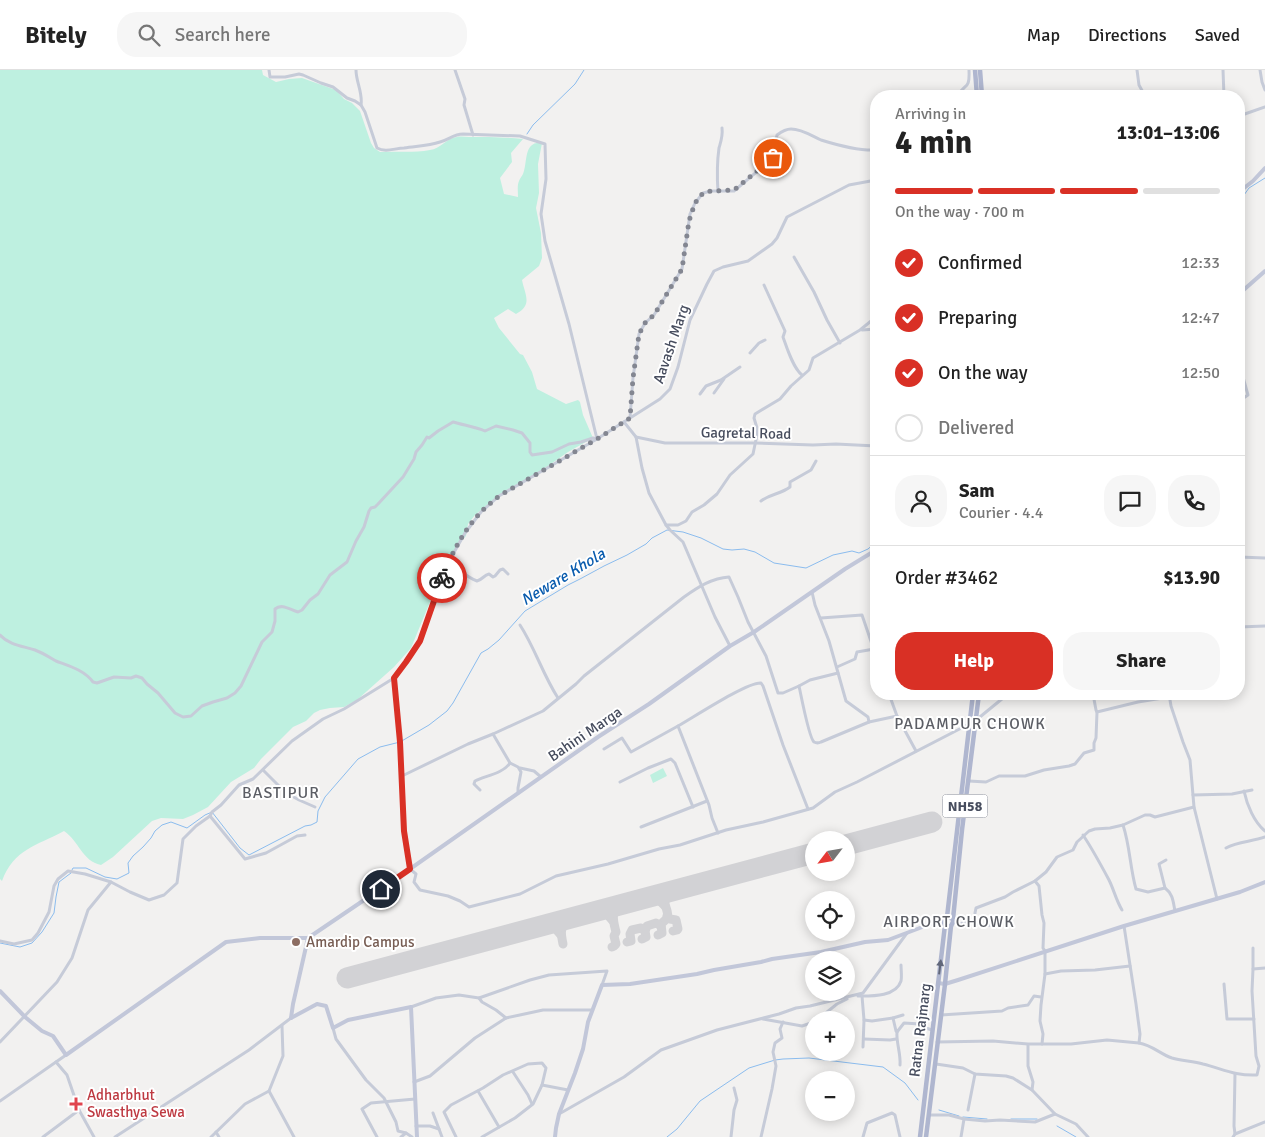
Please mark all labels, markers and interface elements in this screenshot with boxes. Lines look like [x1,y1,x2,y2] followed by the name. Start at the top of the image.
[117,12,467,57] search box
[25,20,87,50] text: Bitely
[135,21,163,49] icon: search
[175,23,270,47] text: Search here
[1027,24,1060,46] text: Map
[1088,24,1167,46] text: Directions
[1195,24,1240,46] text: Saved
[895,104,966,124] text: Arriving in
[1117,121,1220,145] text: 13:01–13:06
[895,123,972,162] text: 4 min
[752,137,794,179] pin
[759,144,787,172] icon: bag
[895,202,1025,222] text: On the way · 700 m
[895,249,923,277] icon: check
[938,251,1022,275] text: Confirmed
[1181,253,1220,273] text: 12:33
[649,302,693,386] street label: Aavash Marg
[895,304,923,332] icon: check
[938,306,1017,330] text: Preparing
[1181,308,1220,328] text: 12:47
[895,359,923,387] icon: check
[938,361,1028,385] text: On the way
[1181,363,1220,383] text: 12:50
[938,416,1014,440] text: Delivered
[701,423,791,443] street label: Gagretal Road
[895,475,947,527] button: person
[1104,475,1156,527] button: chat
[1168,475,1220,527] button: phone
[959,479,995,503] text: Sam
[959,503,1043,523] text: Courier · 4.4
[517,544,609,610] water label: Neware Khola
[417,553,467,603] courier
[428,564,456,592] icon: bike
[895,566,998,590] text: Order #3462
[1163,566,1220,590] text: $13.90
[895,632,1053,690] button: Help
[1063,632,1220,690] button: Share
[545,703,625,765] street label: Bahini Marga
[894,714,1046,734] district label: PADAMPUR CHOWK
[242,783,320,803] district label: BASTIPUR
[942,794,988,818] road number: NH58
[805,831,855,881] north arrow
[805,831,855,1121] map controls
[360,868,402,910] pin
[367,875,395,903] icon: home
[805,891,855,941] button: locate
[883,912,1015,932] district label: AIRPORT CHOWK
[306,933,415,951] place label: Amardip Campus
[290,936,302,948] marker: Amardip Campus
[805,951,855,1001] button: layers
[936,959,944,975] one-way arrow
[905,982,935,1078] street label: Ratna Rajmarg
[805,1011,855,1061] button: +
[805,1071,855,1121] button: −
[87,1086,185,1121] place label: Adharbhut Swasthya Sewa
[69,1097,83,1111] marker: Adharbhut Swasthya Sewa

